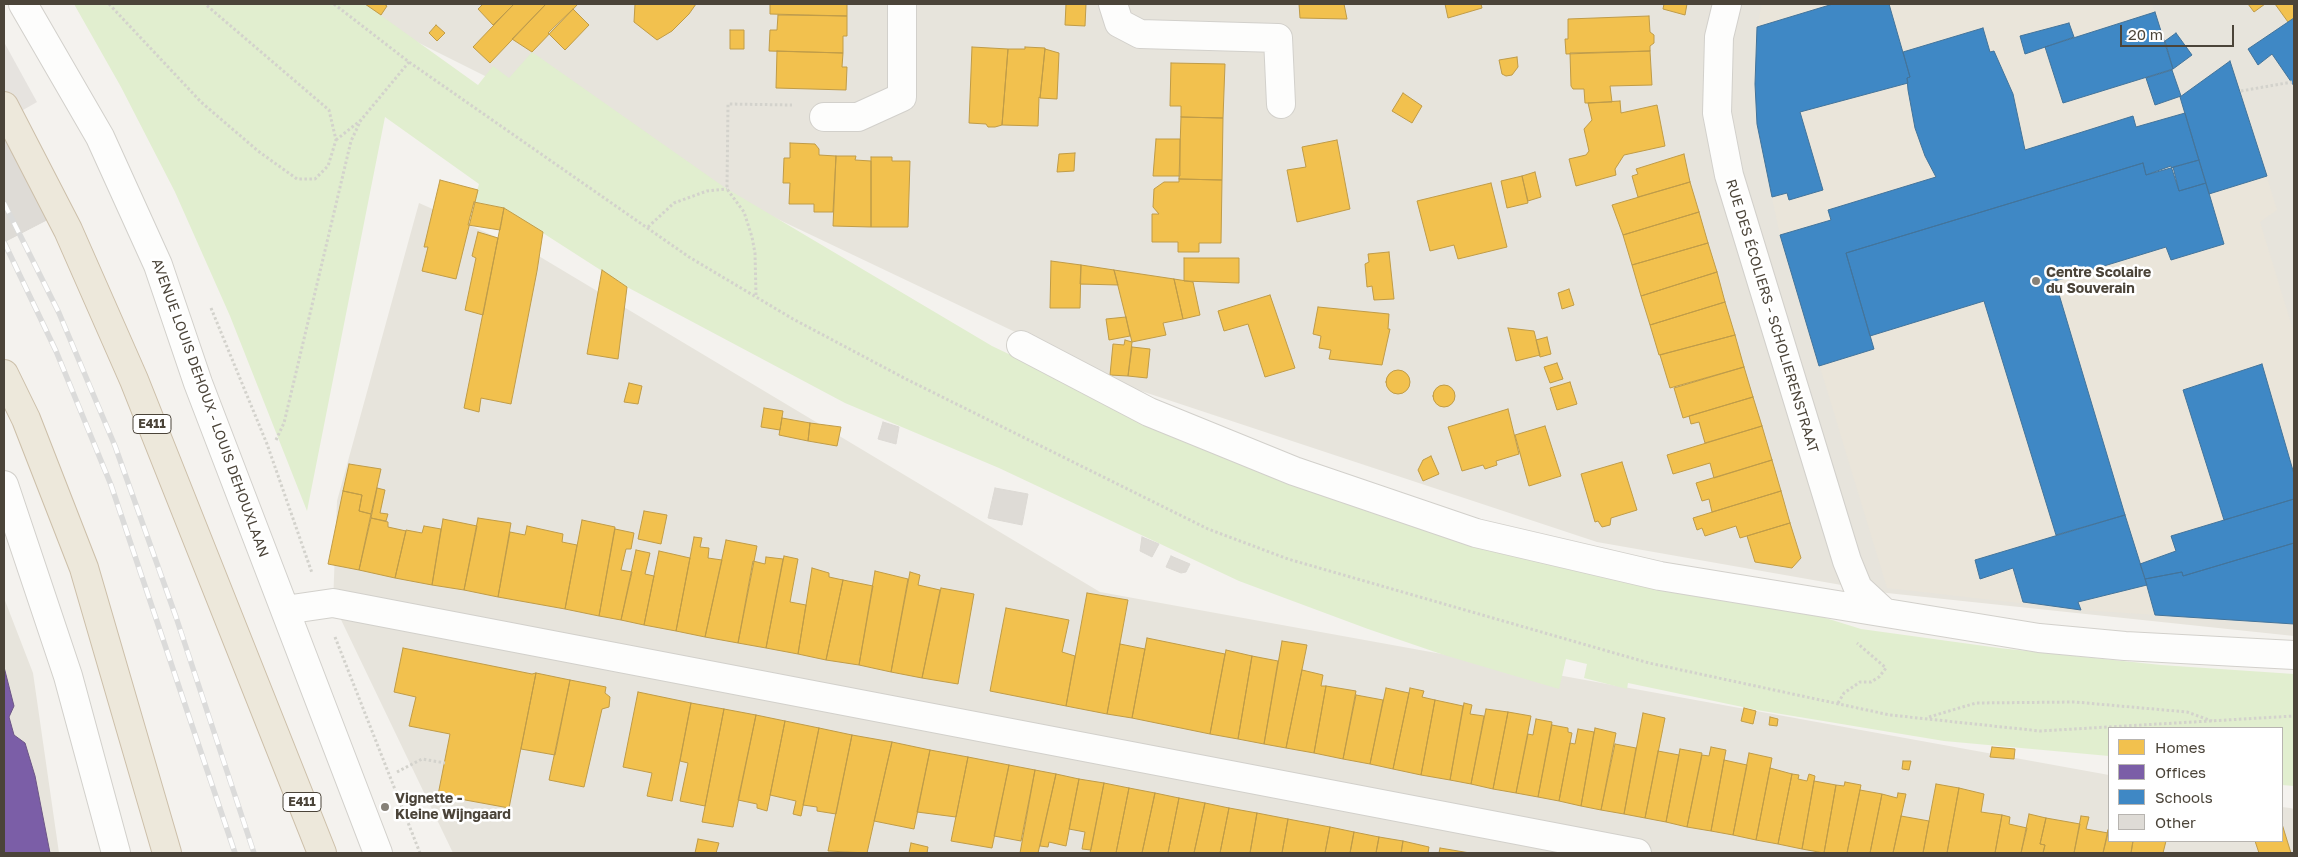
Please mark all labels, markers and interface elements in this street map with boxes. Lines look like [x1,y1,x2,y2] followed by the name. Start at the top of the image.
[2123,15,2237,47] scale bar
[2128,25,2163,43] text: 20 m
[1722,177,1822,455] street label: RUE DES ÉCOLIERS - SCHOLIERENSTRAAT
[148,256,272,560] street label: AVENUE LOUIS DEHOUX - LOUIS DEHOUXLAAN
[2046,265,2151,298] place label: Centre Scolaire du Souverain
[2030,275,2042,287] marker: Centre Scolaire du Souverain
[133,414,171,434] road number: E411
[2108,727,2283,842] legend
[2155,738,2205,756] text: Homes
[2155,763,2206,781] text: Offices
[2155,788,2213,806] text: Schools
[395,791,511,824] place label: Vignette - Kleine Wijngaard
[283,792,321,812] road number: E411
[379,801,391,813] marker: Vignette - Kleine Wijngaard
[2155,813,2196,831] text: Other

